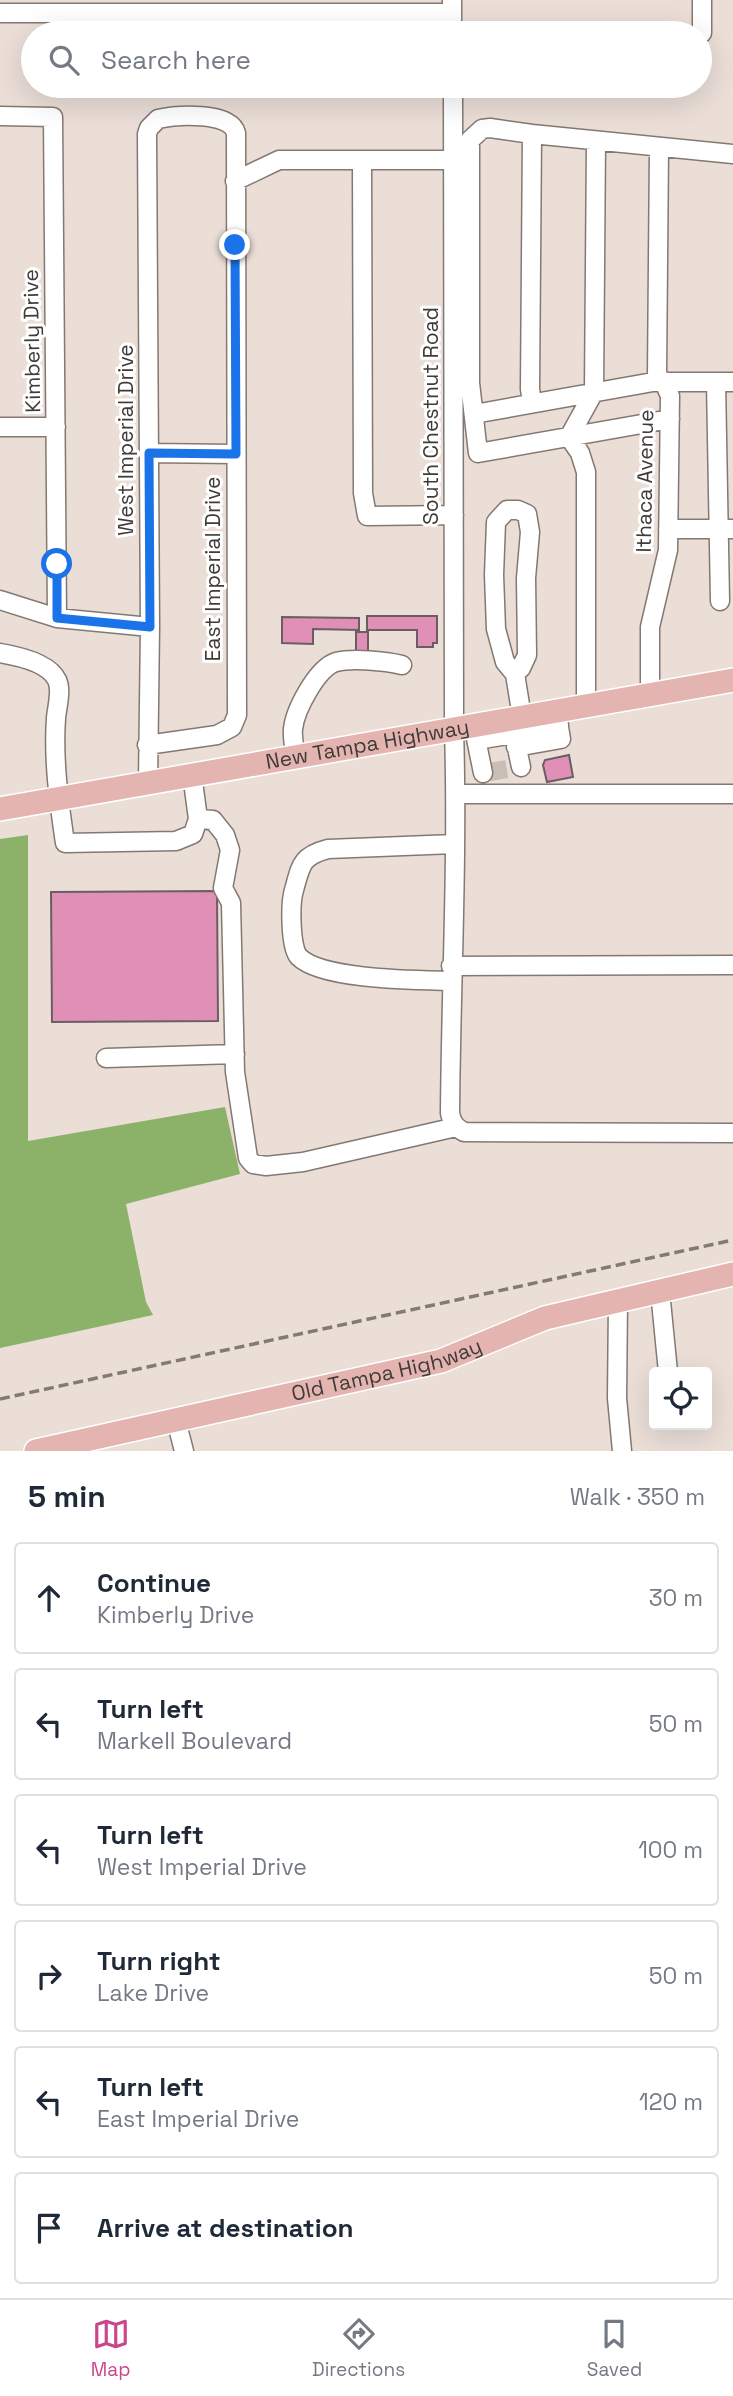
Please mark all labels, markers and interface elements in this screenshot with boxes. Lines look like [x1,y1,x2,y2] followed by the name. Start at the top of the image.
[21,21,712,98] search box
[45,41,83,79] icon: search
[101,43,251,77] text: Search here
[219,229,250,260] route end
[17,269,46,413] street label: Kimberly Drive
[417,307,444,525] street label: South Chestnut Road
[112,344,139,536] street label: West Imperial Drive
[630,409,659,553] street label: Ithaca Avenue
[199,477,226,661] street label: East Imperial Drive
[41,548,72,579] route start
[263,713,471,775] street label: New Tampa Highway
[289,1332,486,1407] street label: Old Tampa Highway
[649,1367,712,1430] map controls
[649,1367,712,1430] button: locate
[28,1477,106,1516] text: 5 min
[570,1482,705,1512] text: Walk · 350 m
[97,1566,211,1600] text: Continue
[30,1579,68,1617] icon: ahead
[649,1583,703,1613] text: 30 m
[97,1600,254,1630] text: Kimberly Drive
[97,1692,204,1726] text: Turn left
[30,1705,68,1743] icon: left
[649,1709,703,1739] text: 50 m
[97,1726,292,1756] text: Markell Boulevard
[97,1818,204,1852] text: Turn left
[30,1831,68,1869] icon: left
[638,1835,703,1865] text: 100 m
[97,1852,307,1882] text: West Imperial Drive
[97,1944,221,1978] text: Turn right
[30,1957,68,1995] icon: right
[649,1961,703,1991] text: 50 m
[97,1978,209,2008] text: Lake Drive
[97,2070,204,2104] text: Turn left
[30,2083,68,2121] icon: left
[639,2087,703,2117] text: 120 m
[97,2104,299,2134] text: East Imperial Drive
[30,2209,68,2247] icon: arrive
[97,2211,354,2245] text: Arrive at destination
[91,2315,130,2382] tab: Map
[312,2315,405,2382] tab: Directions
[587,2315,642,2382] tab: Saved

